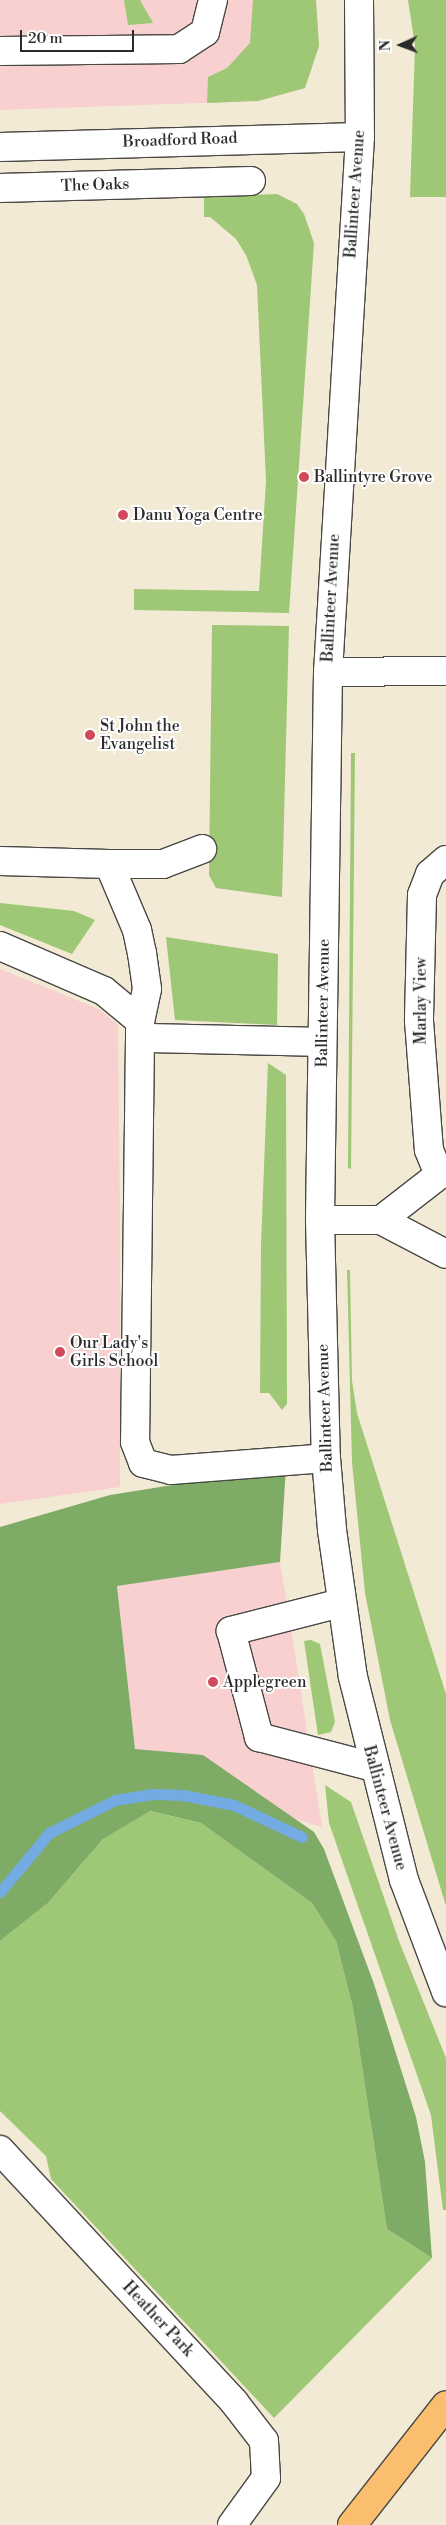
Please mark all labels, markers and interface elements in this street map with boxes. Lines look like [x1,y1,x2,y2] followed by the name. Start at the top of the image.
[22,20,136,52] scale bar
[376,20,426,70] north arrow
[28,29,63,48] text: 20 m
[377,40,395,51] text: N
[122,128,238,152] street label: Broadford Road
[341,129,369,259] street label: Ballinteer Avenue
[60,174,130,196] street label: The Oaks
[314,467,432,487] place label: Ballintyre Grove
[298,471,310,483] marker: Ballintyre Grove
[133,505,263,525] place label: Danu Yoga Centre
[117,509,129,521] marker: Danu Yoga Centre
[318,533,344,663] street label: Ballinteer Avenue
[100,716,180,754] place label: St John the Evangelist
[84,729,96,741] marker: St John the Evangelist
[312,939,334,1067] street label: Ballinteer Avenue
[411,957,431,1045] street label: Marlay View
[70,1333,158,1371] place label: Our Lady's Girls School
[313,1344,337,1472] street label: Ballinteer Avenue
[54,1346,66,1358] marker: Our Lady's Girls School
[223,1672,306,1692] place label: Applegreen
[207,1676,219,1688] marker: Applegreen
[359,1744,411,1872] street label: Ballinteer Avenue
[118,2277,198,2361] street label: Heather Park

